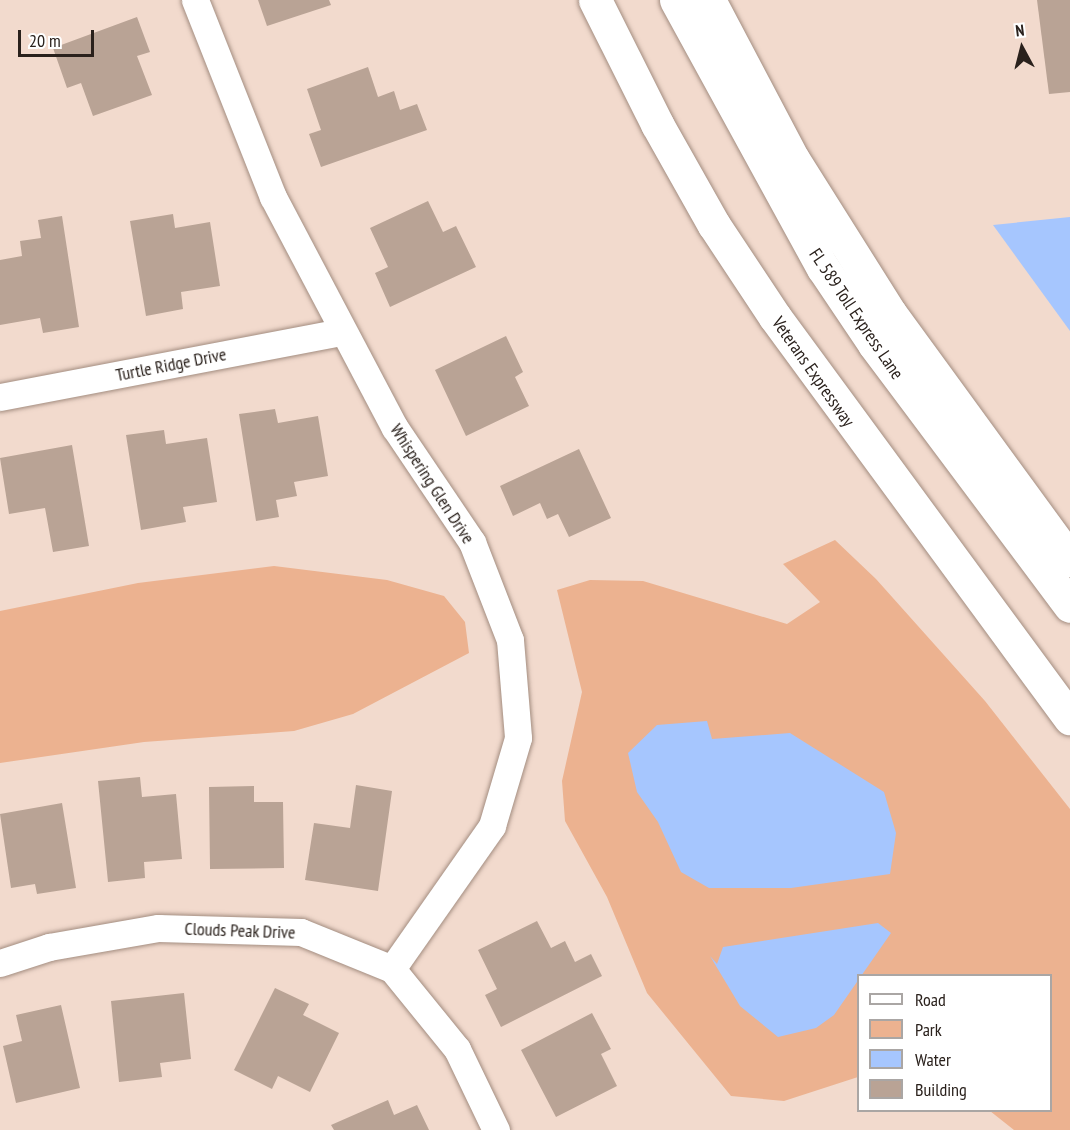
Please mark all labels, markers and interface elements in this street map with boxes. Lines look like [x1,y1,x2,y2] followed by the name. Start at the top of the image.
[21,18,98,56] scale bar
[992,18,1052,78] north arrow
[1014,20,1025,41] text: N
[29,29,61,52] text: 20 m
[804,244,908,384] street label: FL 589 Toll Express Lane
[767,313,859,431] street label: Veterans Expressway
[114,344,228,386] street label: Turtle Ridge Drive
[385,420,479,548] street label: Whispering Glen Drive
[184,918,296,944] street label: Clouds Peak Drive
[857,974,1052,1112] legend
[915,988,946,1011] text: Road
[915,1018,942,1041] text: Park
[915,1048,951,1071] text: Water
[915,1078,967,1101] text: Building

